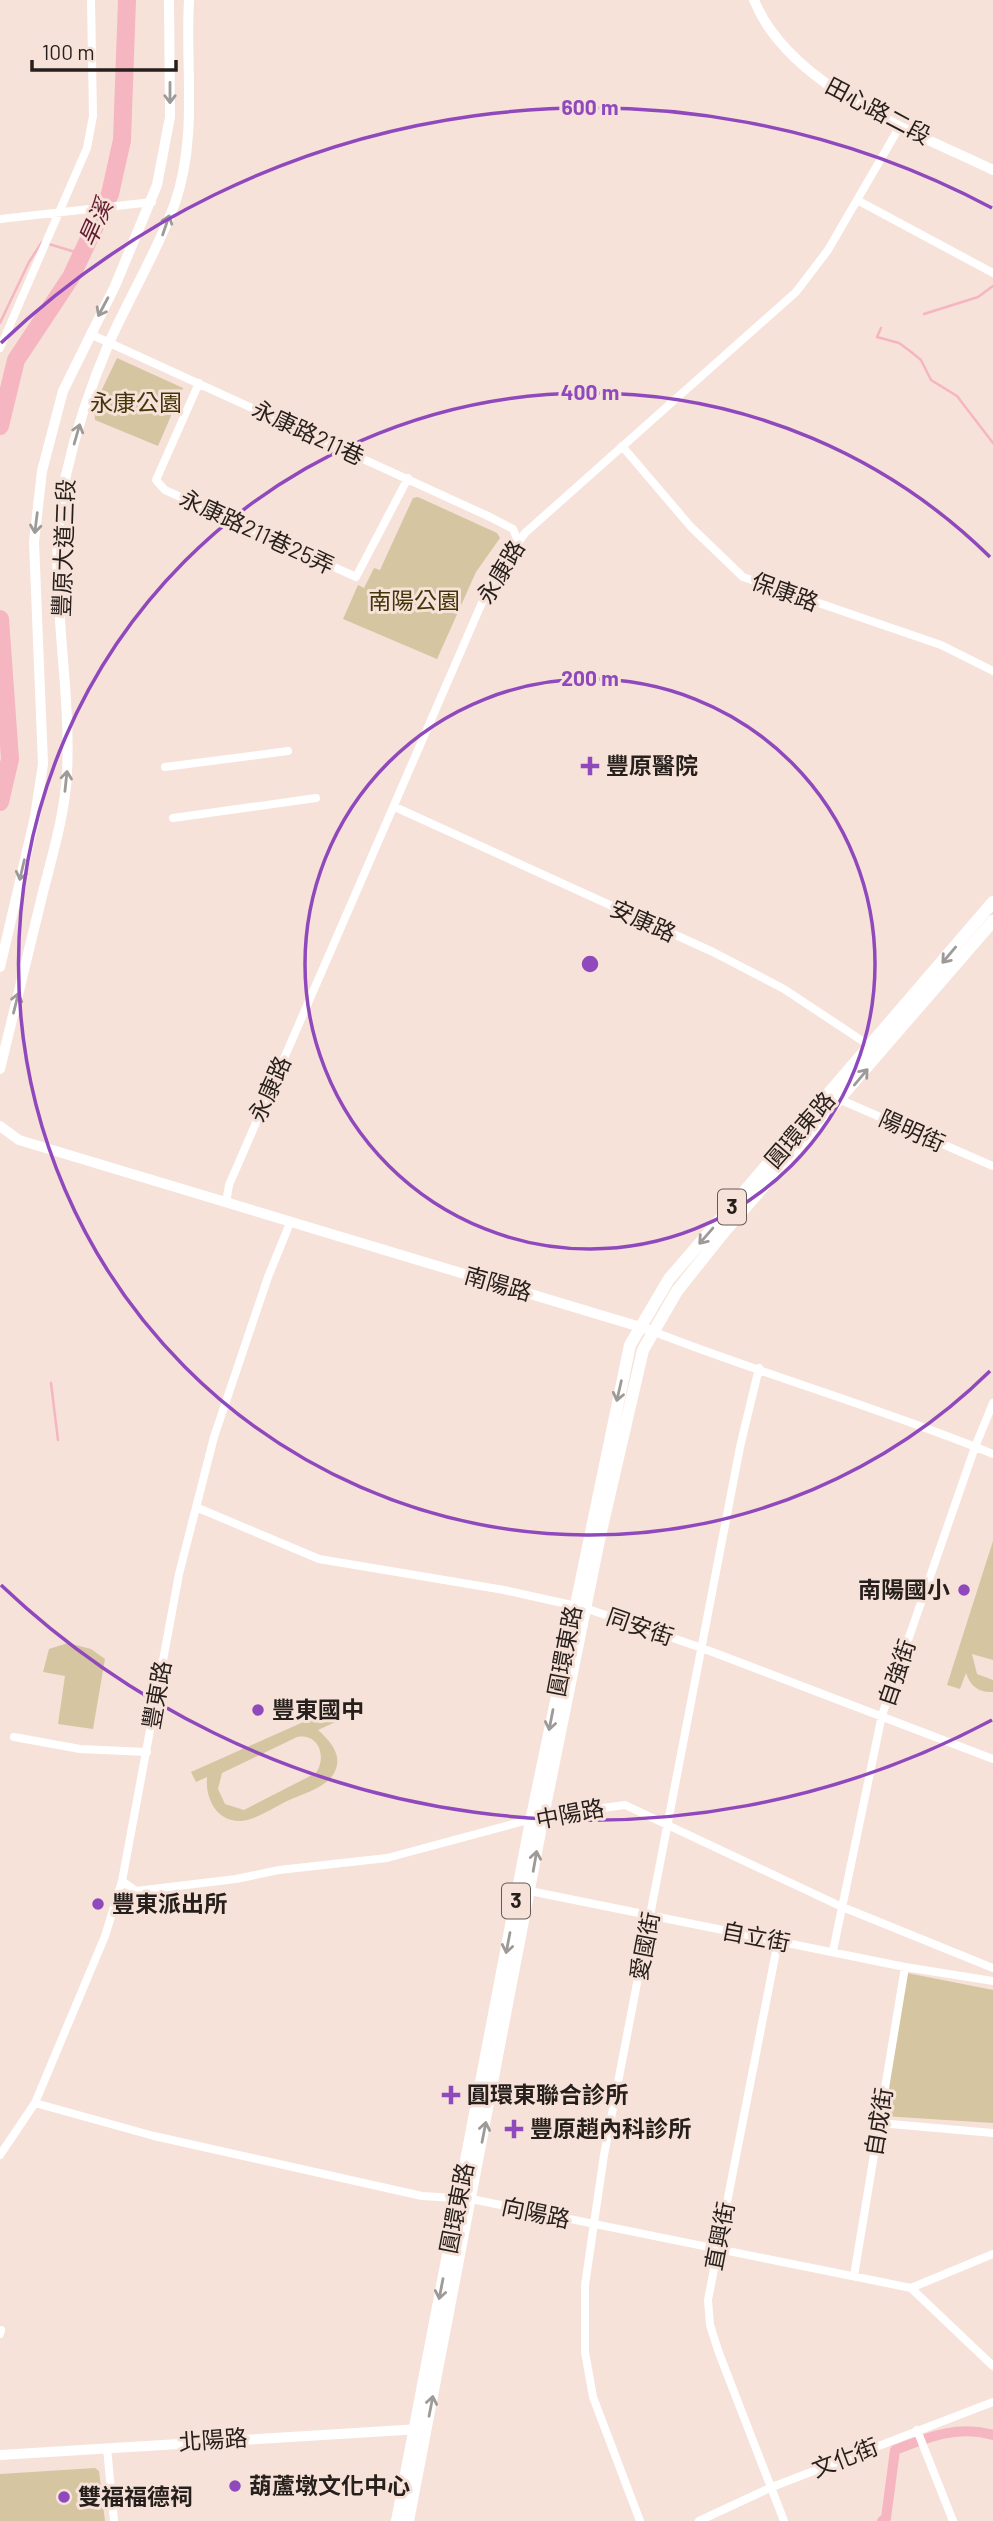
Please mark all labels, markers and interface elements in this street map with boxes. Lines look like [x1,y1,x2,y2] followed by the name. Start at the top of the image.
[32,28,175,72] scale bar
[42,39,95,64] text: 100 m
[821,71,936,149] street label: 田心路二段
[163,81,177,104] one-way arrow
[562,94,618,119] text: 600 m
[72,192,119,250] water label: 旱溪
[160,214,173,236] one-way arrow
[96,297,110,317] one-way arrow
[561,379,619,404] text: 400 m
[90,388,182,416] park label: 永康公園
[248,394,369,470] street label: 永康路211巷
[72,423,85,445] one-way arrow
[47,479,79,617] street label: 豐原大道三段
[176,483,339,579] street label: 永康路211巷25弄
[30,511,43,534] one-way arrow
[470,535,530,608] street label: 永康路
[748,566,823,616] street label: 保康路
[368,586,460,614] park label: 南陽公園
[561,665,619,690] text: 200 m
[606,751,698,779] place label: 豐原醫院
[580,756,600,776] marker: 豐原醫院
[59,770,72,793] one-way arrow
[15,858,28,881] one-way arrow
[606,893,681,947] street label: 安康路
[941,945,957,963] one-way arrow
[578,952,602,976] centre of rings
[10,992,23,1015] one-way arrow
[242,1051,296,1126] street label: 永康路
[853,1068,869,1086] one-way arrow
[759,1085,840,1173] street label: 圓環東路
[875,1103,950,1157] street label: 陽明街
[718,1190,746,1224] road number: 3
[698,1227,714,1245] one-way arrow
[461,1260,535,1306] street label: 南陽路
[612,1379,626,1402] one-way arrow
[858,1575,950,1603] place label: 南陽國小
[956,1582,972,1598] marker: 南陽國小
[603,1602,678,1651] street label: 同安街
[541,1603,587,1699] street label: 圓環東路
[872,1635,921,1710] street label: 自強街
[136,1658,176,1731] street label: 豐東路
[272,1695,364,1723] place label: 豐東國中
[250,1702,266,1718] marker: 豐東國中
[544,1708,557,1731] one-way arrow
[533,1793,606,1833] street label: 中陽路
[529,1850,542,1873] one-way arrow
[502,1884,530,1918] road number: 3
[112,1889,227,1917] place label: 豐東派出所
[90,1896,106,1912] marker: 豐東派出所
[624,1909,664,1982] street label: 愛國街
[720,1916,793,1956] street label: 自立街
[501,1931,514,1954] one-way arrow
[467,2080,628,2108] place label: 圓環東聯合診所
[441,2085,461,2105] marker: 圓環東聯合診所
[859,2086,897,2158] street label: 自成街
[530,2114,691,2142] place label: 豐原趙內科診所
[504,2119,524,2139] marker: 豐原趙內科診所
[478,2121,491,2144] one-way arrow
[433,2160,479,2256] street label: 圓環東路
[500,2191,573,2233] street label: 向陽路
[699,2199,739,2272] street label: 直興街
[434,2277,447,2300] one-way arrow
[424,2395,438,2418] one-way arrow
[178,2423,248,2455] street label: 北陽路
[807,2432,882,2483] street label: 文化街
[249,2471,410,2499] place label: 葫蘆墩文化中心
[227,2478,243,2494] marker: 葫蘆墩文化中心
[78,2482,193,2510] place label: 雙福福德祠
[56,2489,72,2505] marker: 雙福福德祠

